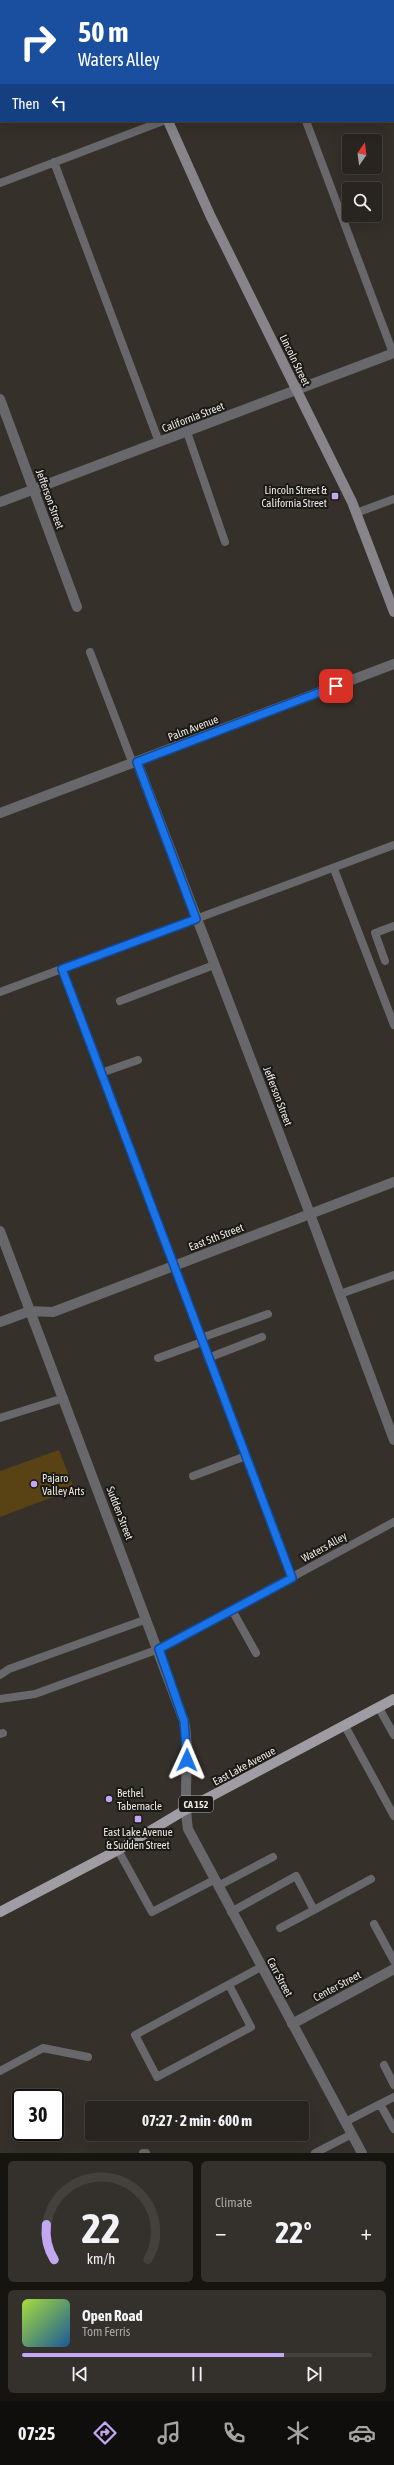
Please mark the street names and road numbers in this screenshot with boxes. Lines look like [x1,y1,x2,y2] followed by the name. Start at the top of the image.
[277,333,313,387] street label: Lincoln Street
[160,400,226,434] street label: California Street
[34,467,66,531] street label: Jefferson Street
[166,713,220,743] street label: Palm Avenue
[261,1065,295,1127] street label: Jefferson Street
[187,1221,245,1253] street label: East 5th Street
[104,1485,136,1541] street label: Sudden Street
[299,1529,349,1564] street label: Waters Alley
[211,1744,277,1788] street label: East Lake Avenue
[179,1796,213,1812] road number: CA 152
[265,1956,295,1998] street label: Carr Street
[311,1968,363,2004] street label: Center Street

